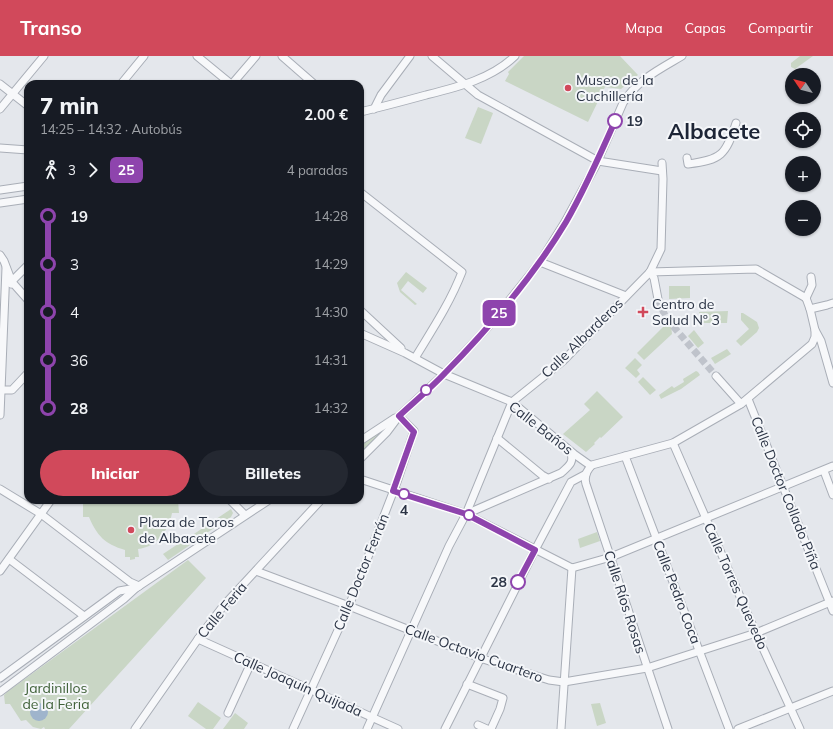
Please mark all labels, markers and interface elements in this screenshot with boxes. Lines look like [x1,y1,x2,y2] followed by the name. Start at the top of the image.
[20,16,82,40] text: Transo
[625,19,663,37] text: Mapa
[685,19,726,37] text: Capas
[748,19,813,37] text: Compartir
[785,68,821,104] north arrow
[785,68,821,236] map controls
[576,71,654,105] place label: Museo de la Cuchillería
[563,83,573,93] marker: Museo de la Cuchillería
[40,92,99,120] text: 7 min
[304,105,348,124] text: 2.00 €
[626,112,643,130] place label: 19
[785,112,821,148] button: locate
[607,113,623,129] marker: 19
[668,117,760,145] district label: Albacete
[40,121,182,137] text: 14:25 – 14:32 · Autobús
[785,156,821,192] button: +
[40,159,62,181] icon: walk
[82,159,104,181] icon: forward
[118,161,135,179] text: 25
[68,162,76,178] text: 3
[287,162,348,178] text: 4 paradas
[785,200,821,236] button: −
[70,207,88,226] text: 19
[314,208,348,224] text: 14:28
[70,255,79,274] text: 3
[314,256,348,272] text: 14:29
[537,294,627,382] street label: Calle Albarderos
[652,295,720,329] place label: Centro de Salud Nº 3
[481,300,517,326] line badge: 25
[70,303,79,322] text: 4
[314,304,348,320] text: 14:30
[491,304,507,322] text: 25
[637,306,649,318] marker: Centro de Salud Nº 3
[70,351,88,370] text: 36
[314,352,348,368] text: 14:31
[420,384,432,396] unlabelled marker
[505,397,577,459] street label: Calle Baños
[70,399,88,418] text: 28
[314,400,348,416] text: 14:32
[747,414,825,572] street label: Calle Doctor Collado Piña
[40,450,190,496] button: Iniciar
[198,450,348,496] button: Billetes
[398,488,410,500] marker: 4
[400,501,409,519] place label: 4
[463,509,475,521] unlabelled marker
[329,511,393,633] street label: Calle Doctor Ferrán
[139,513,234,547] place label: Plaza de Toros de Albacete
[700,520,772,652] street label: Calle Torres Quevedo
[126,525,136,535] marker: Plaza de Toros de Albacete
[649,538,705,646] street label: Calle Pedro Coca
[600,548,650,656] street label: Calle Ríos Rosas
[490,573,507,591] place label: 28
[510,574,526,590] marker: 28
[193,578,251,642] street label: Calle Feria
[402,620,546,686] street label: Calle Octavio Cuartero
[231,647,365,721] street label: Calle Joaquín Quijada
[22,679,90,713] park label: Jardinillos de la Feria

